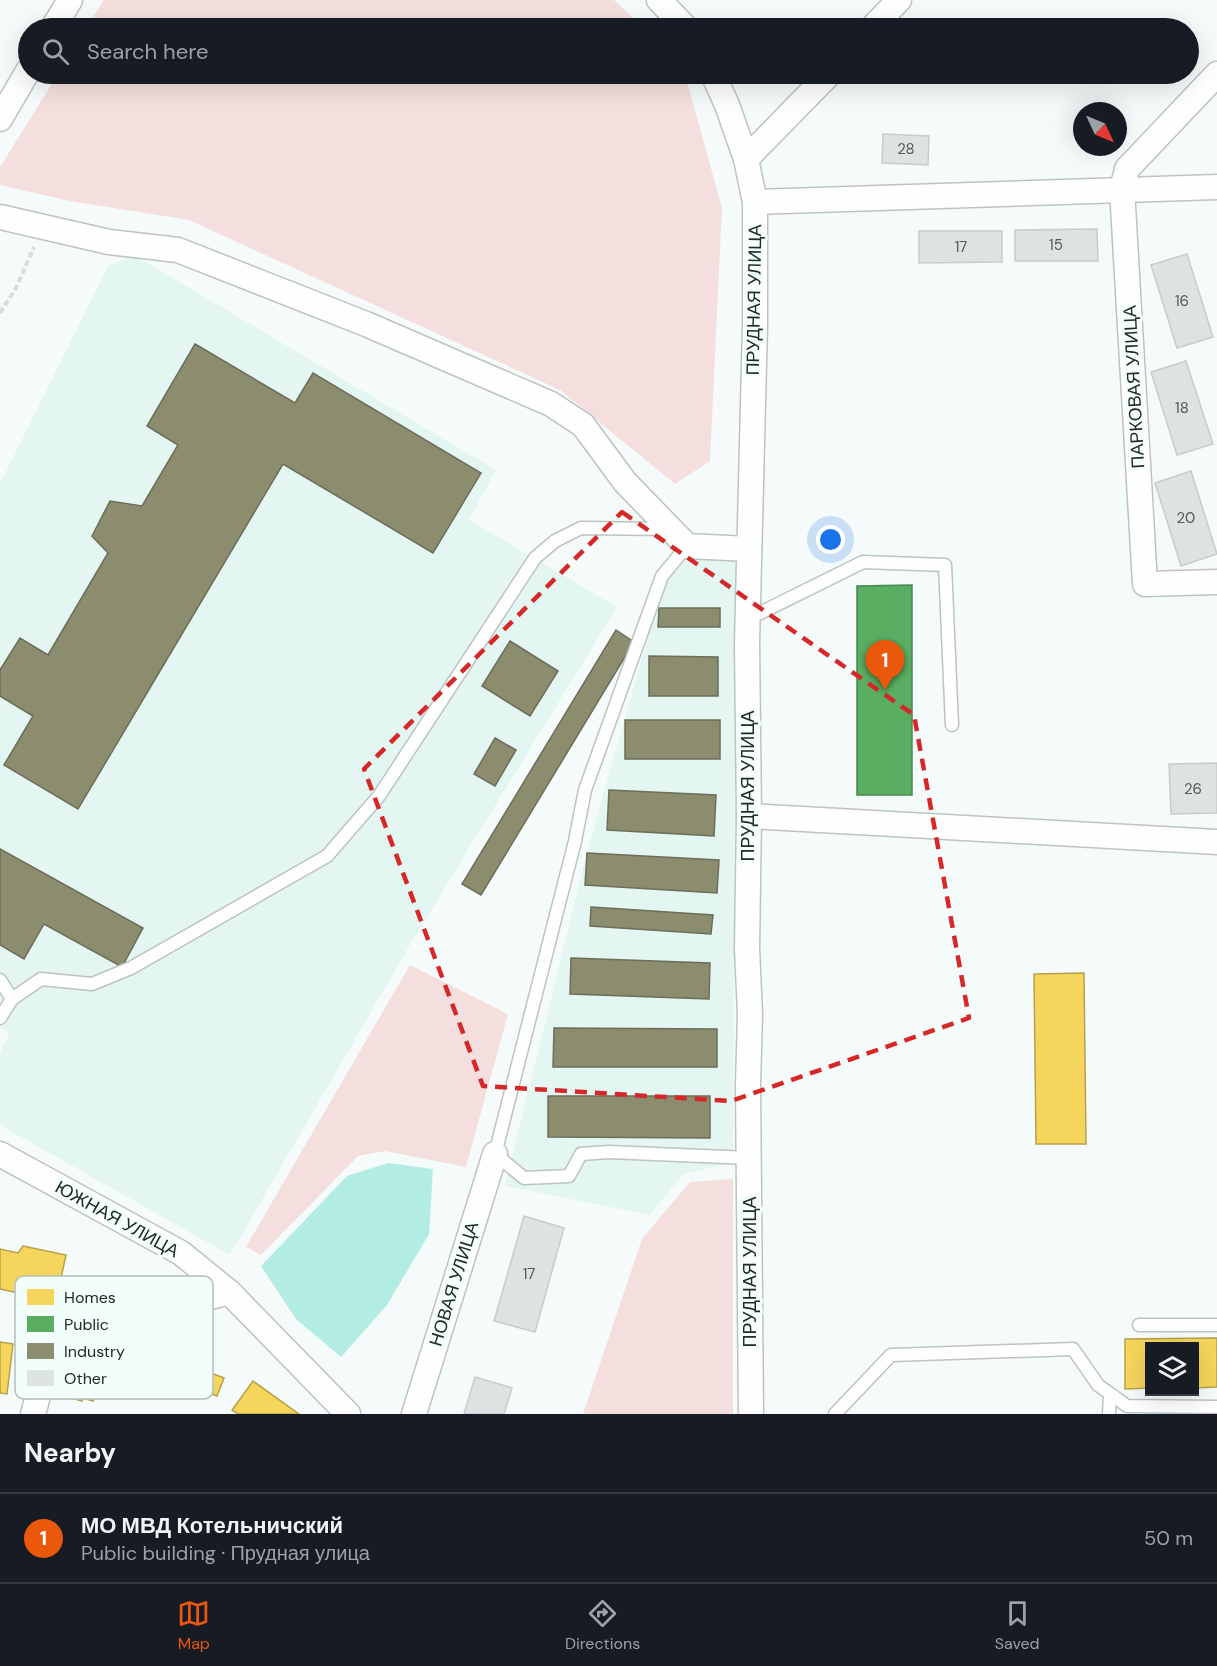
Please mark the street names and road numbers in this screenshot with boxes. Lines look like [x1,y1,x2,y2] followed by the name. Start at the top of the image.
[741,224,767,376] street label: ПРУДНАЯ УЛИЦА
[1118,305,1150,469] street label: ПАРКОВАЯ УЛИЦА
[736,710,760,862] street label: ПРУДНАЯ УЛИЦА
[51,1175,183,1263] street label: ЮЖНАЯ УЛИЦА
[738,1196,762,1348] street label: ПРУДНАЯ УЛИЦА
[424,1219,484,1349] street label: НОВАЯ УЛИЦА

